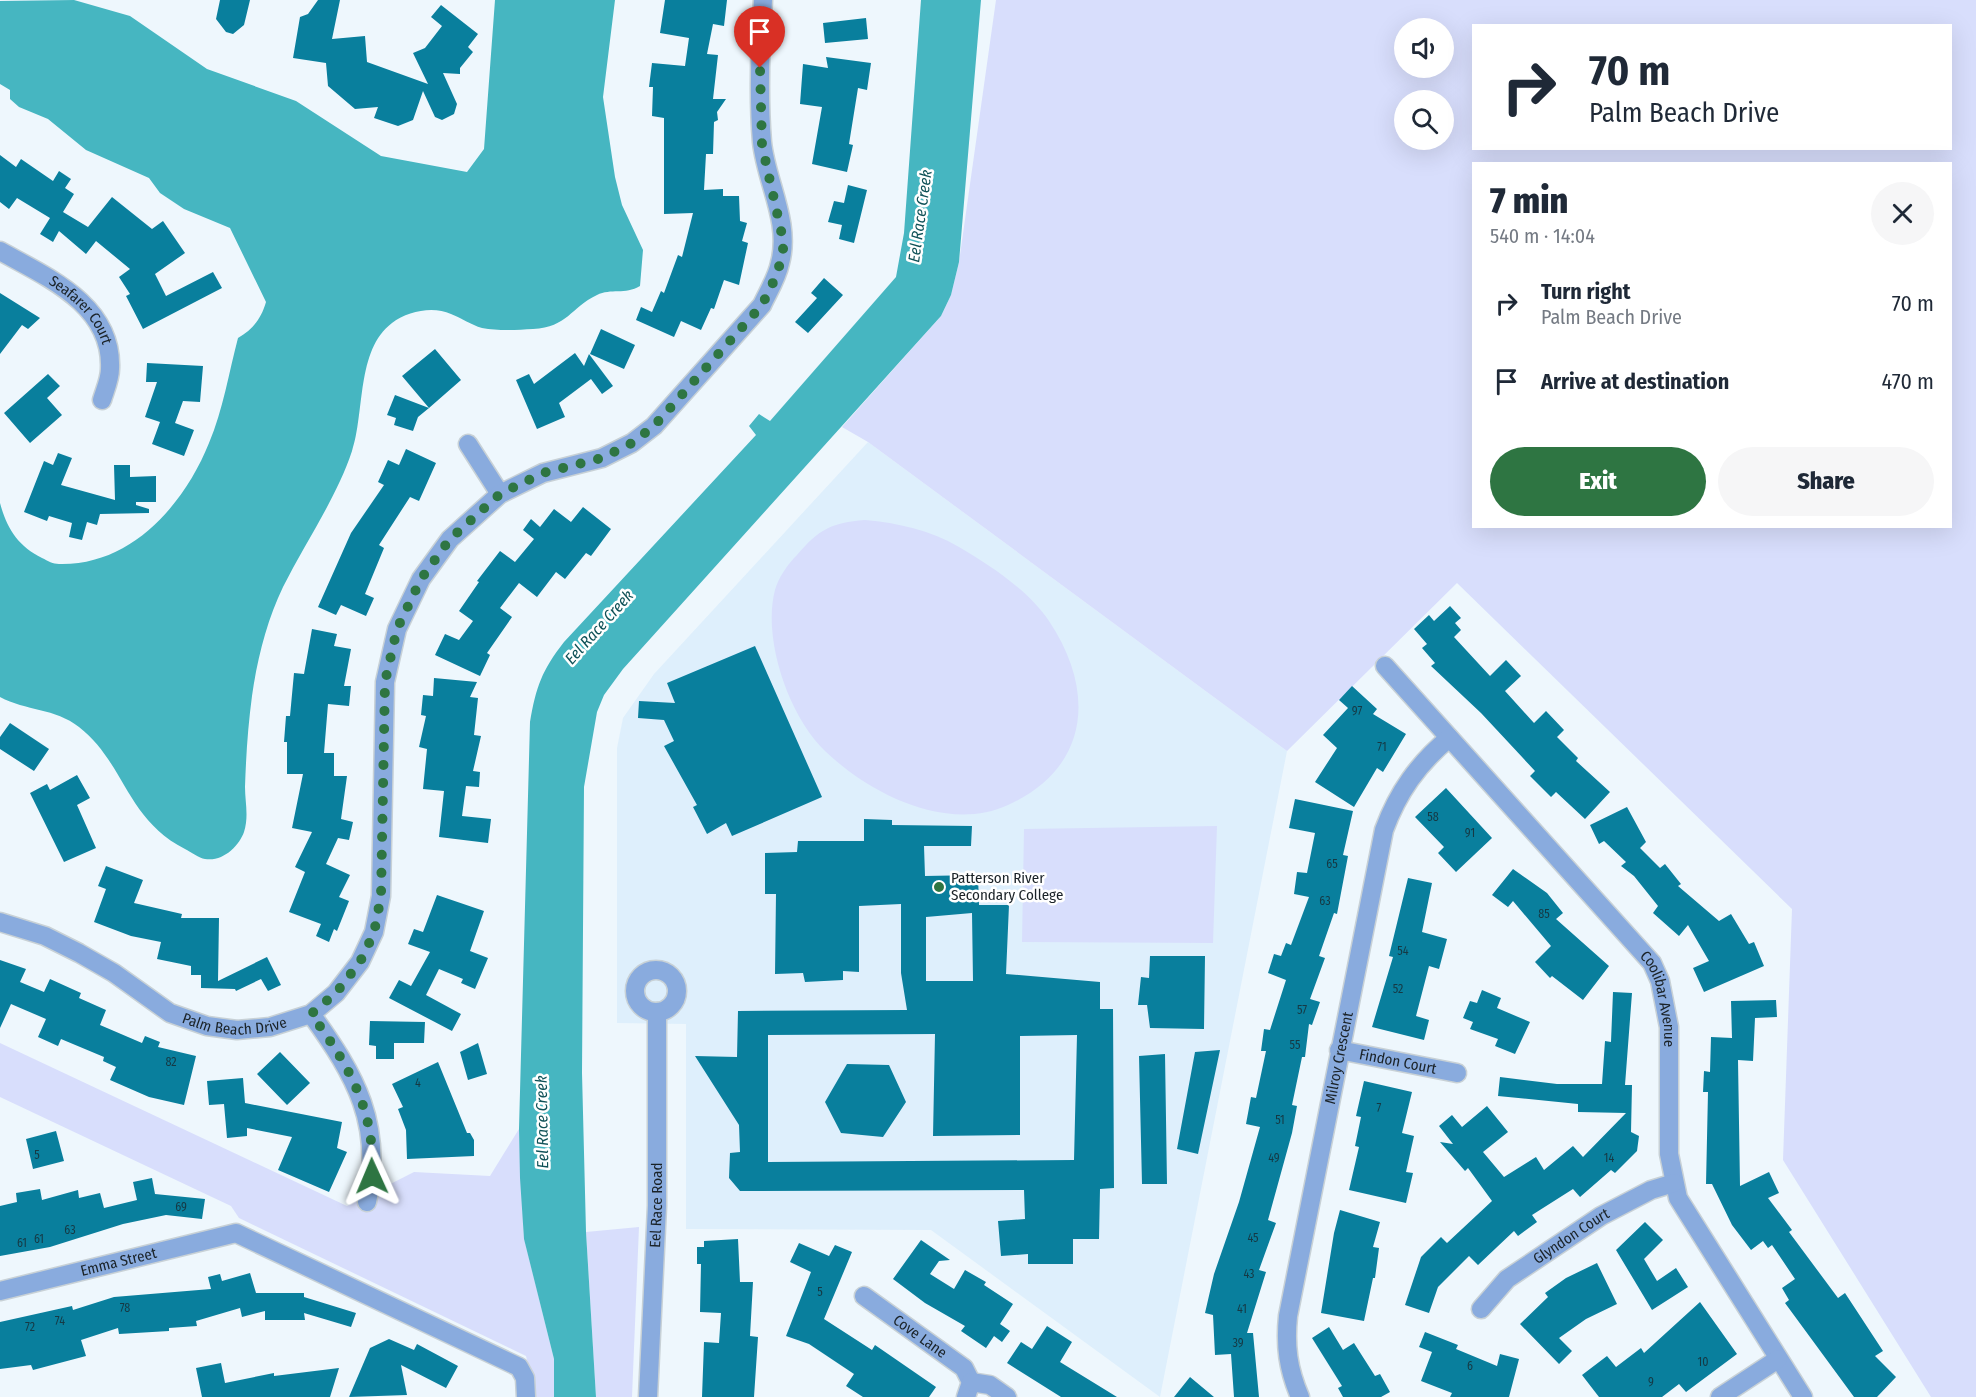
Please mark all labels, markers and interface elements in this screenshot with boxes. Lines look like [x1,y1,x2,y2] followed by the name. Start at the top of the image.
[734,6,785,68] pin
[743,15,776,48] icon: arrive
[1394,18,1454,150] map controls
[1394,18,1454,78] button: sound
[1589,46,1670,96] text: 70 m
[1490,48,1568,126] icon: right
[1394,90,1454,150] button: search
[1589,97,1779,129] text: Palm Beach Drive
[904,168,936,263] water label: Eel Race Creek
[1490,179,1568,223] text: 7 min
[1871,182,1934,245] button: close
[1490,224,1595,248] text: 540 m · 14:04
[46,272,116,347] street label: Seafarer Court
[1541,278,1630,305] text: Turn right
[1490,287,1523,320] icon: right
[1892,290,1934,317] text: 70 m
[1541,305,1682,329] text: Palm Beach Drive
[1490,365,1523,398] icon: arrive
[1541,368,1729,395] text: Arrive at destination
[1882,368,1934,395] text: 470 m
[1490,447,1706,516] button: Exit
[1718,447,1934,516] button: Share
[561,586,637,668] water label: Eel Race Creek
[1352,704,1362,718] house number: 97
[1377,740,1387,754] house number: 71
[1427,810,1439,824] house number: 58
[1465,826,1475,840] house number: 91
[1326,857,1338,871] house number: 65
[951,869,1063,904] place label: Patterson River Secondary College
[932,880,946,894] marker: Patterson River Secondary College
[1319,894,1331,908] house number: 63
[1538,907,1550,921] house number: 85
[1397,944,1409,958] house number: 54
[1636,947,1678,1047] street label: Coolibar Avenue
[1393,982,1403,996] house number: 52
[1297,1003,1307,1017] house number: 57
[180,1009,289,1039] street label: Palm Beach Drive
[1321,1010,1357,1106] street label: Milroy Crescent
[1290,1038,1301,1052] house number: 55
[1358,1045,1438,1078] street label: Findon Court
[165,1055,177,1069] house number: 82
[532,1075,552,1169] water label: Eel Race Creek
[415,1076,421,1090] house number: 4
[1377,1101,1382,1115] house number: 7
[1275,1113,1285,1127] house number: 51
[340,1144,404,1208] position arrow
[34,1148,40,1162] house number: 5
[1268,1151,1280,1165] house number: 49
[1604,1151,1614,1165] house number: 14
[646,1163,666,1248] street label: Eel Race Road
[175,1200,187,1214] house number: 69
[1530,1204,1612,1268] street label: Glyndon Court
[64,1223,76,1237] house number: 63
[1247,1231,1259,1245] house number: 45
[34,1232,44,1246] house number: 61
[17,1236,27,1250] house number: 61
[79,1244,158,1280] street label: Emma Street
[1243,1267,1255,1281] house number: 43
[817,1285,823,1299] house number: 5
[120,1301,130,1315] house number: 78
[1237,1302,1247,1316] house number: 41
[890,1311,950,1362] street label: Cove Lane
[55,1314,65,1328] house number: 74
[25,1320,35,1334] house number: 72
[1232,1336,1244,1350] house number: 39
[1698,1355,1708,1369] house number: 10
[1467,1359,1473,1373] house number: 6
[1648,1375,1654,1389] house number: 9

